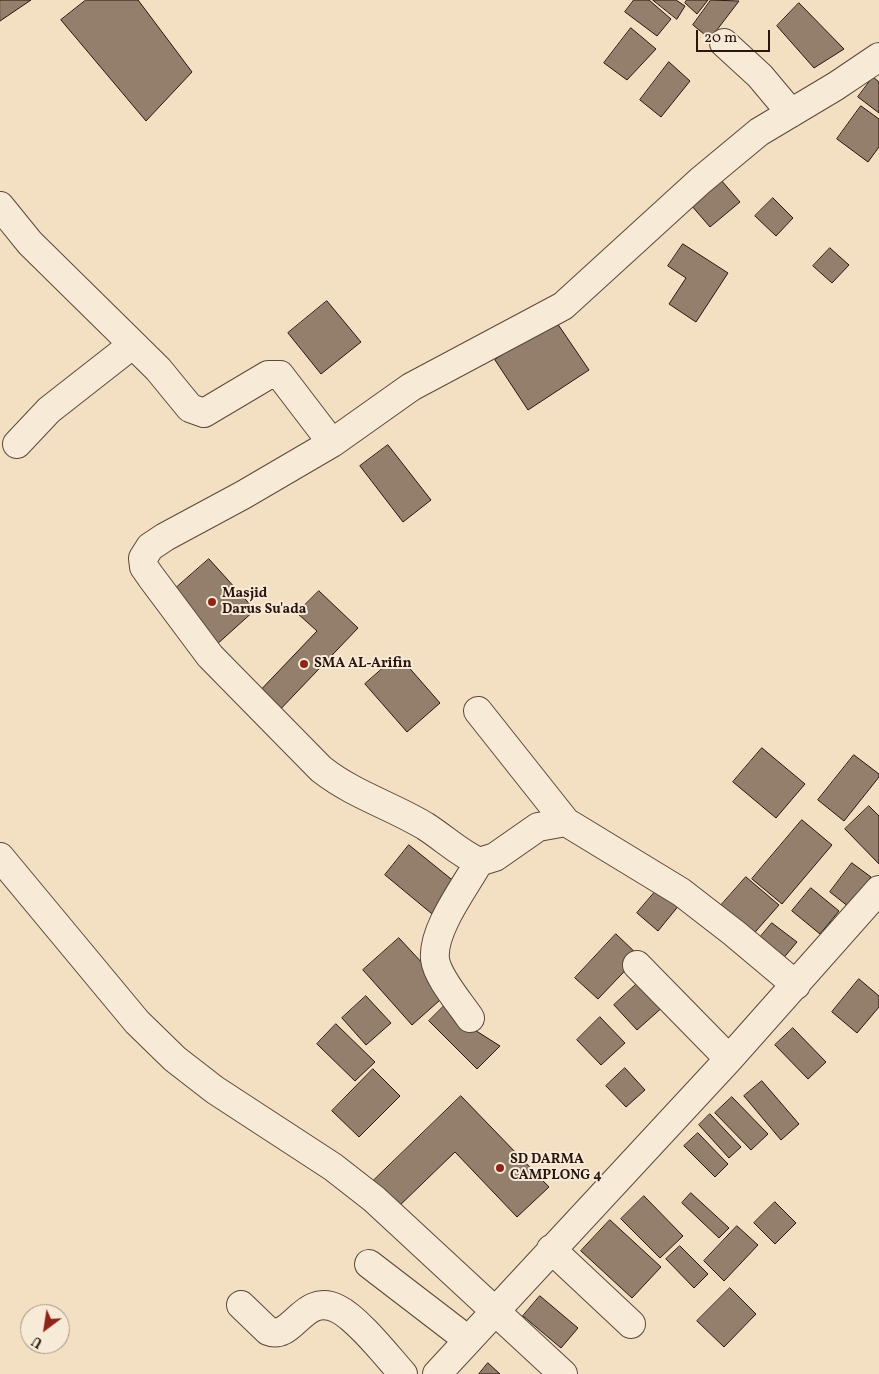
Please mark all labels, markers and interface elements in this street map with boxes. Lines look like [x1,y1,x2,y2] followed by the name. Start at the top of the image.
[699,20,773,52] scale bar
[704,28,737,49] text: 20 m
[222,586,306,618] place label: Masjid Darus Su'ada
[206,596,218,608] marker: Masjid Darus Su'ada
[314,656,412,672] place label: SMA AL-Arifin
[298,658,310,670] marker: SMA AL-Arifin
[510,1152,602,1184] place label: SD DARMA CAMPLONG 4
[494,1162,506,1174] marker: SD DARMA CAMPLONG 4
[20,1304,70,1354] north arrow
[29,1331,47,1352] text: U

